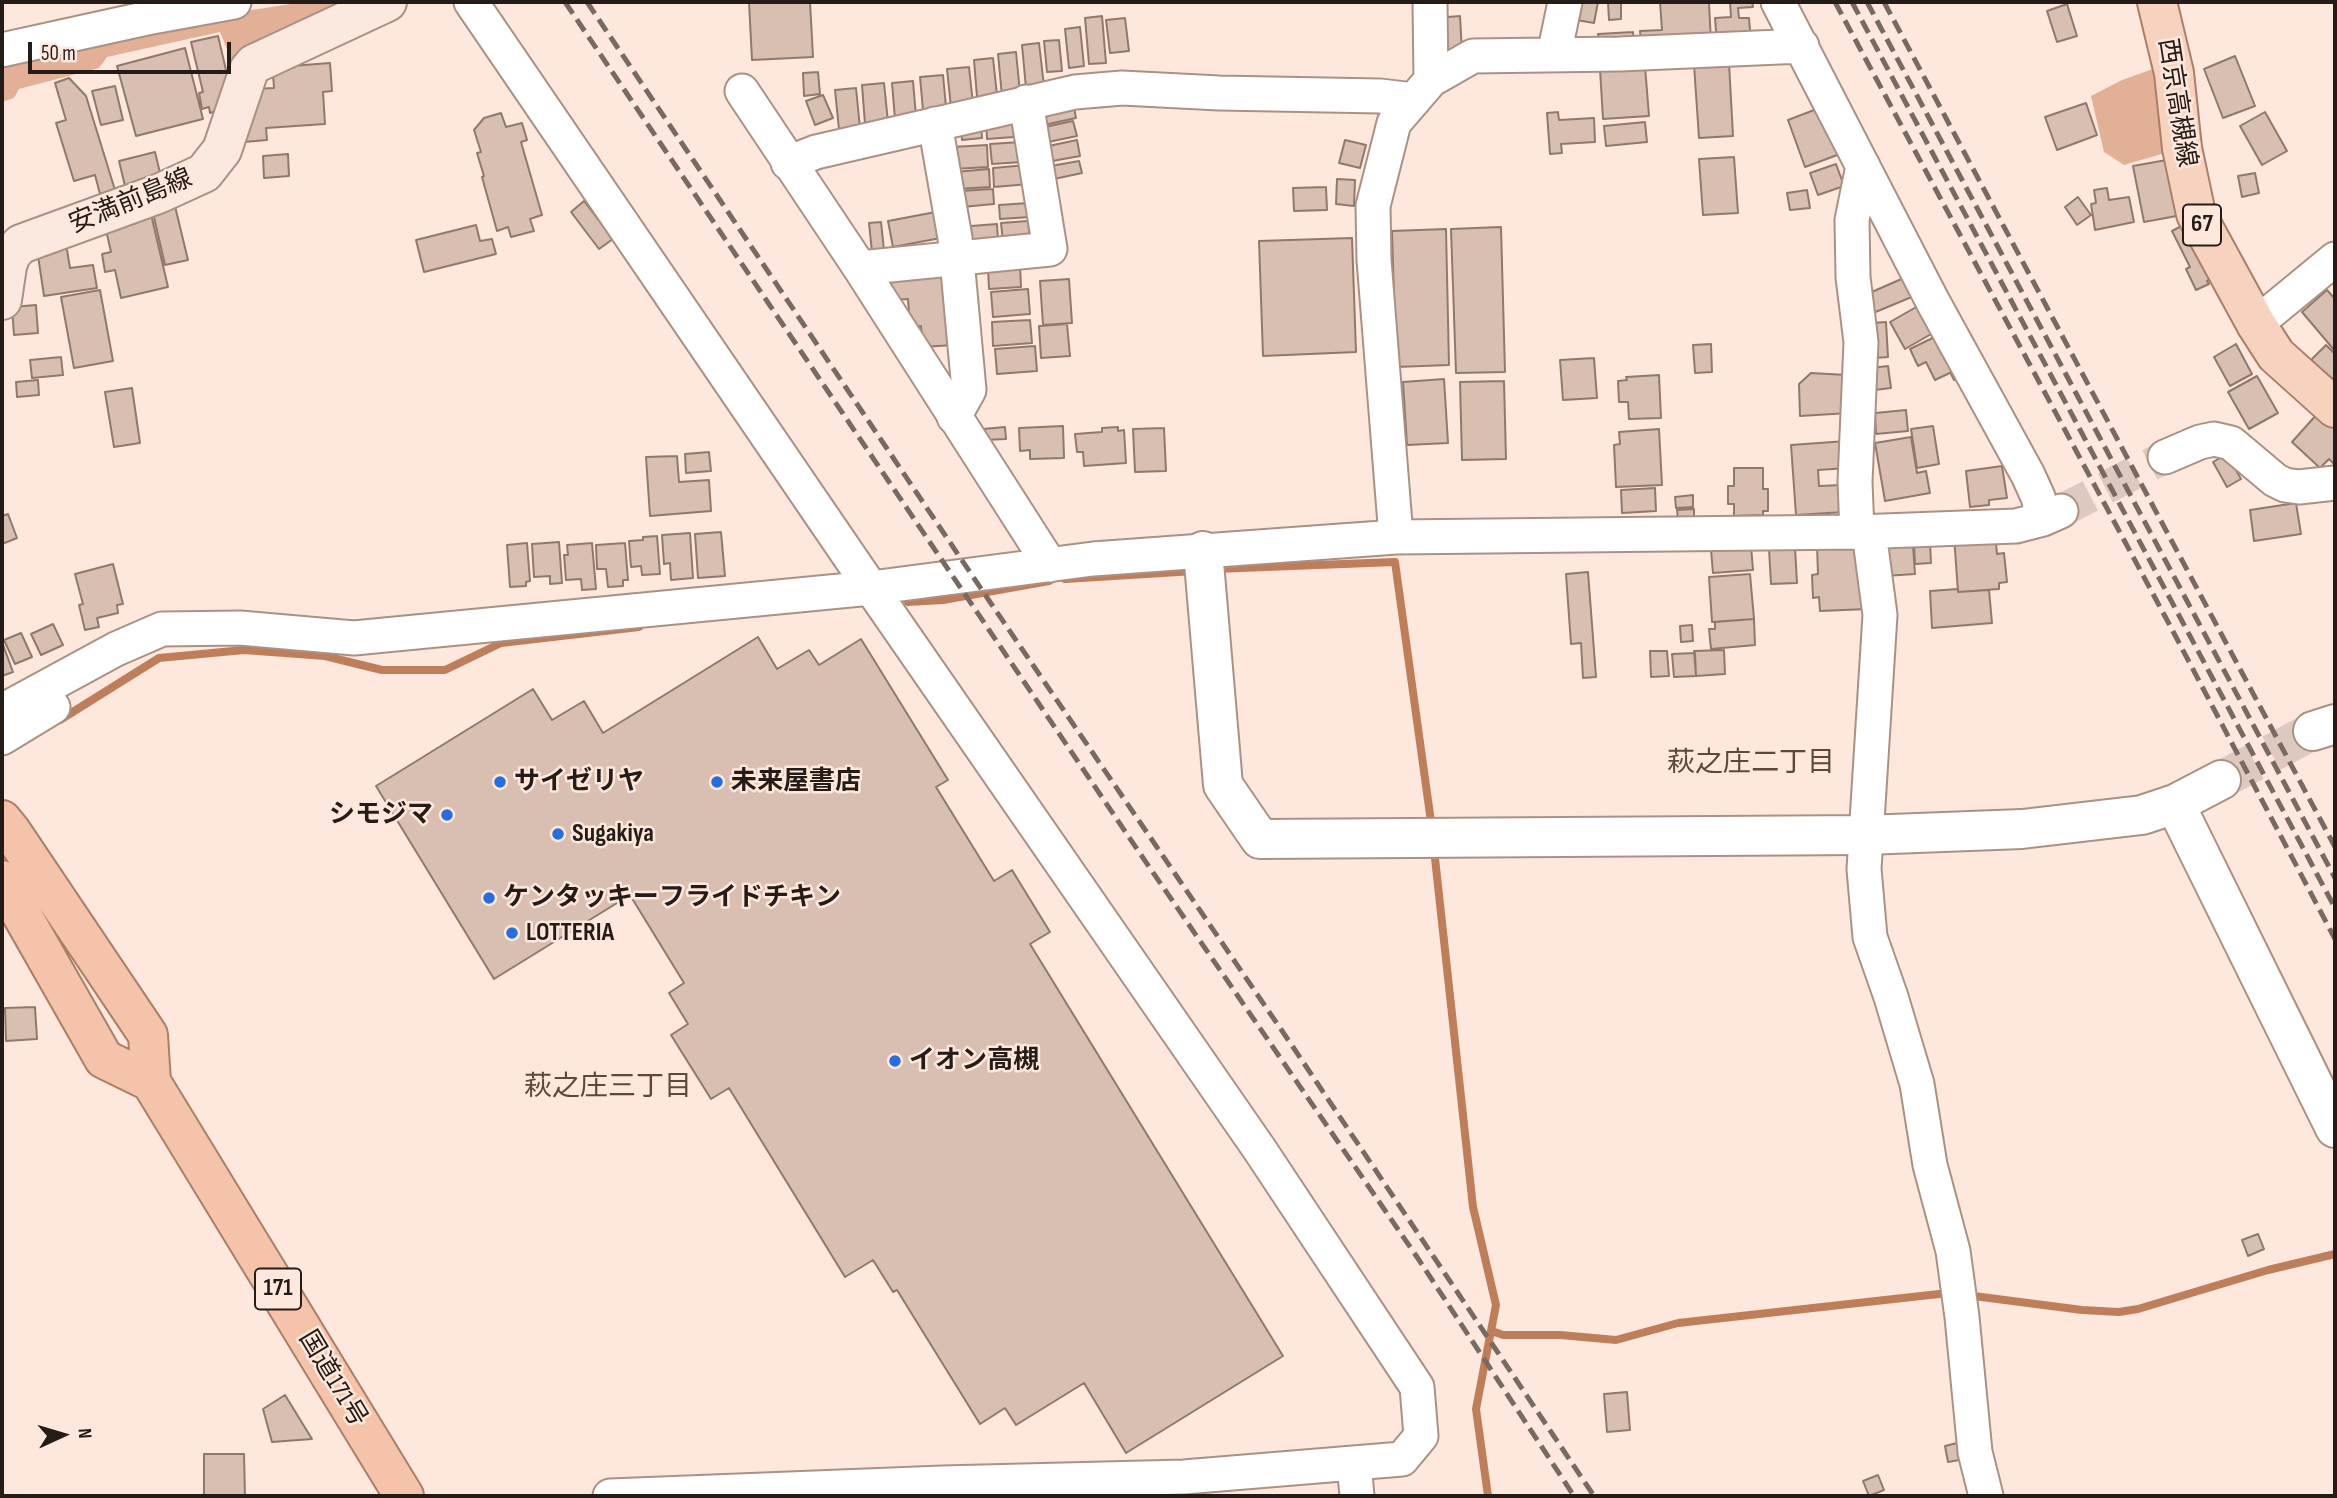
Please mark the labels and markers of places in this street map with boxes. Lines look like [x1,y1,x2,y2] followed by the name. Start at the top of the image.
[514,766,644,798] place label: サイゼリヤ
[731,766,861,798] place label: 未来屋書店
[492,774,508,790] marker: サイゼリヤ
[709,774,725,790] marker: 未来屋書店
[329,799,433,831] place label: シモジマ
[439,807,455,823] marker: シモジマ
[572,818,654,850] place label: Sugakiya
[550,826,566,842] marker: Sugakiya
[503,882,841,914] place label: ケンタッキーフライドチキン
[481,890,497,906] marker: ケンタッキーフライドチキン
[526,917,614,949] place label: LOTTERIA
[504,925,520,941] marker: LOTTERIA
[909,1045,1039,1077] place label: イオン高槻
[887,1053,903,1069] marker: イオン高槻

